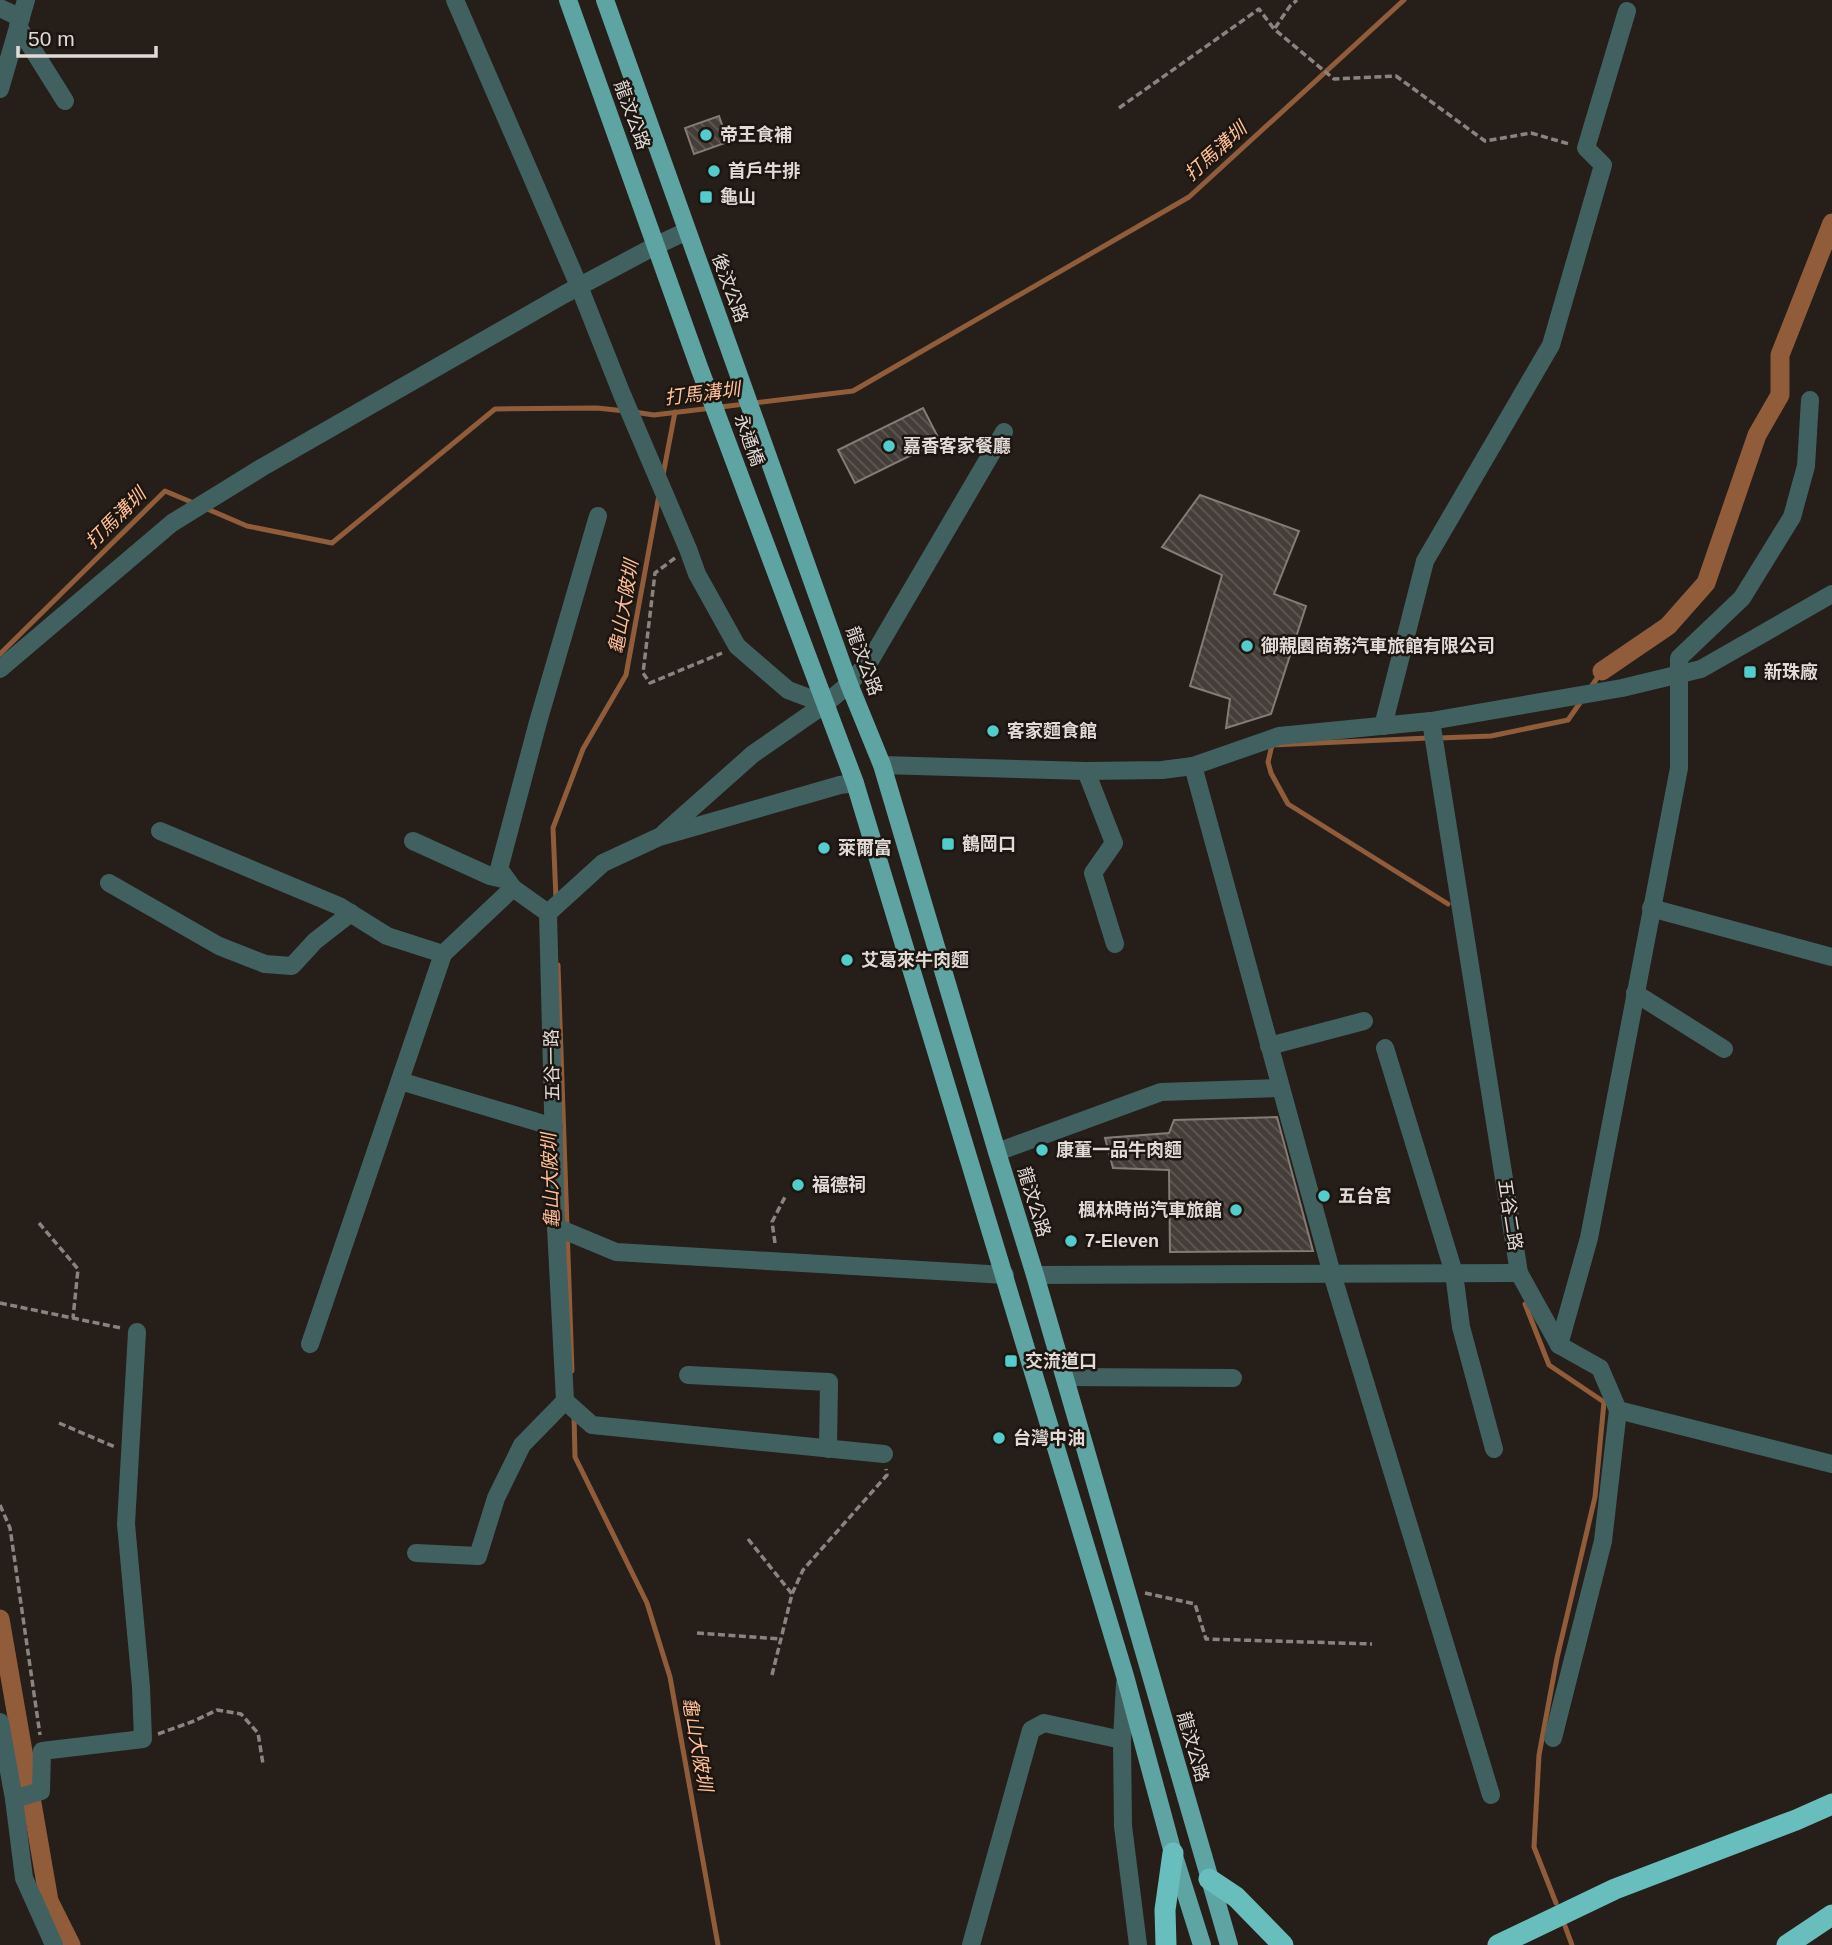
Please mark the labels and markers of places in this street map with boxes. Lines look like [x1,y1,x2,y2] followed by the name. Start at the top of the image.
[720,125,792,145] place label: 帝王食補
[698,127,714,143] marker: 帝王食補
[728,161,800,181] place label: 首戶牛排
[706,163,722,179] marker: 首戶牛排
[720,187,756,207] place label: 龜山
[698,189,714,205] marker: 龜山
[903,436,1011,456] place label: 嘉香客家餐廳
[881,438,897,454] marker: 嘉香客家餐廳
[1261,636,1495,656] place label: 御親園商務汽車旅館有限公司
[1239,638,1255,654] marker: 御親園商務汽車旅館有限公司
[1764,662,1818,682] place label: 新珠廠
[1742,664,1758,680] marker: 新珠廠
[1007,721,1097,741] place label: 客家麵食館
[985,723,1001,739] marker: 客家麵食館
[962,834,1016,854] place label: 鶴岡口
[940,836,956,852] marker: 鶴岡口
[838,838,892,858] place label: 萊爾富
[816,840,832,856] marker: 萊爾富
[861,950,969,970] place label: 艾葛來牛肉麵
[839,952,855,968] marker: 艾葛來牛肉麵
[1056,1140,1182,1160] place label: 康董一品牛肉麵
[1034,1142,1050,1158] marker: 康董一品牛肉麵
[812,1175,866,1195] place label: 福德祠
[790,1177,806,1193] marker: 福德祠
[1338,1186,1392,1206] place label: 五台宮
[1316,1188,1332,1204] marker: 五台宮
[1078,1200,1222,1220] place label: 楓林時尚汽車旅館
[1228,1202,1244,1218] marker: 楓林時尚汽車旅館
[1085,1231,1159,1251] place label: 7-Eleven
[1063,1233,1079,1249] marker: 7-Eleven
[1025,1351,1097,1371] place label: 交流道口
[1003,1353,1019,1369] marker: 交流道口
[1013,1428,1085,1448] place label: 台灣中油
[991,1430,1007,1446] marker: 台灣中油

